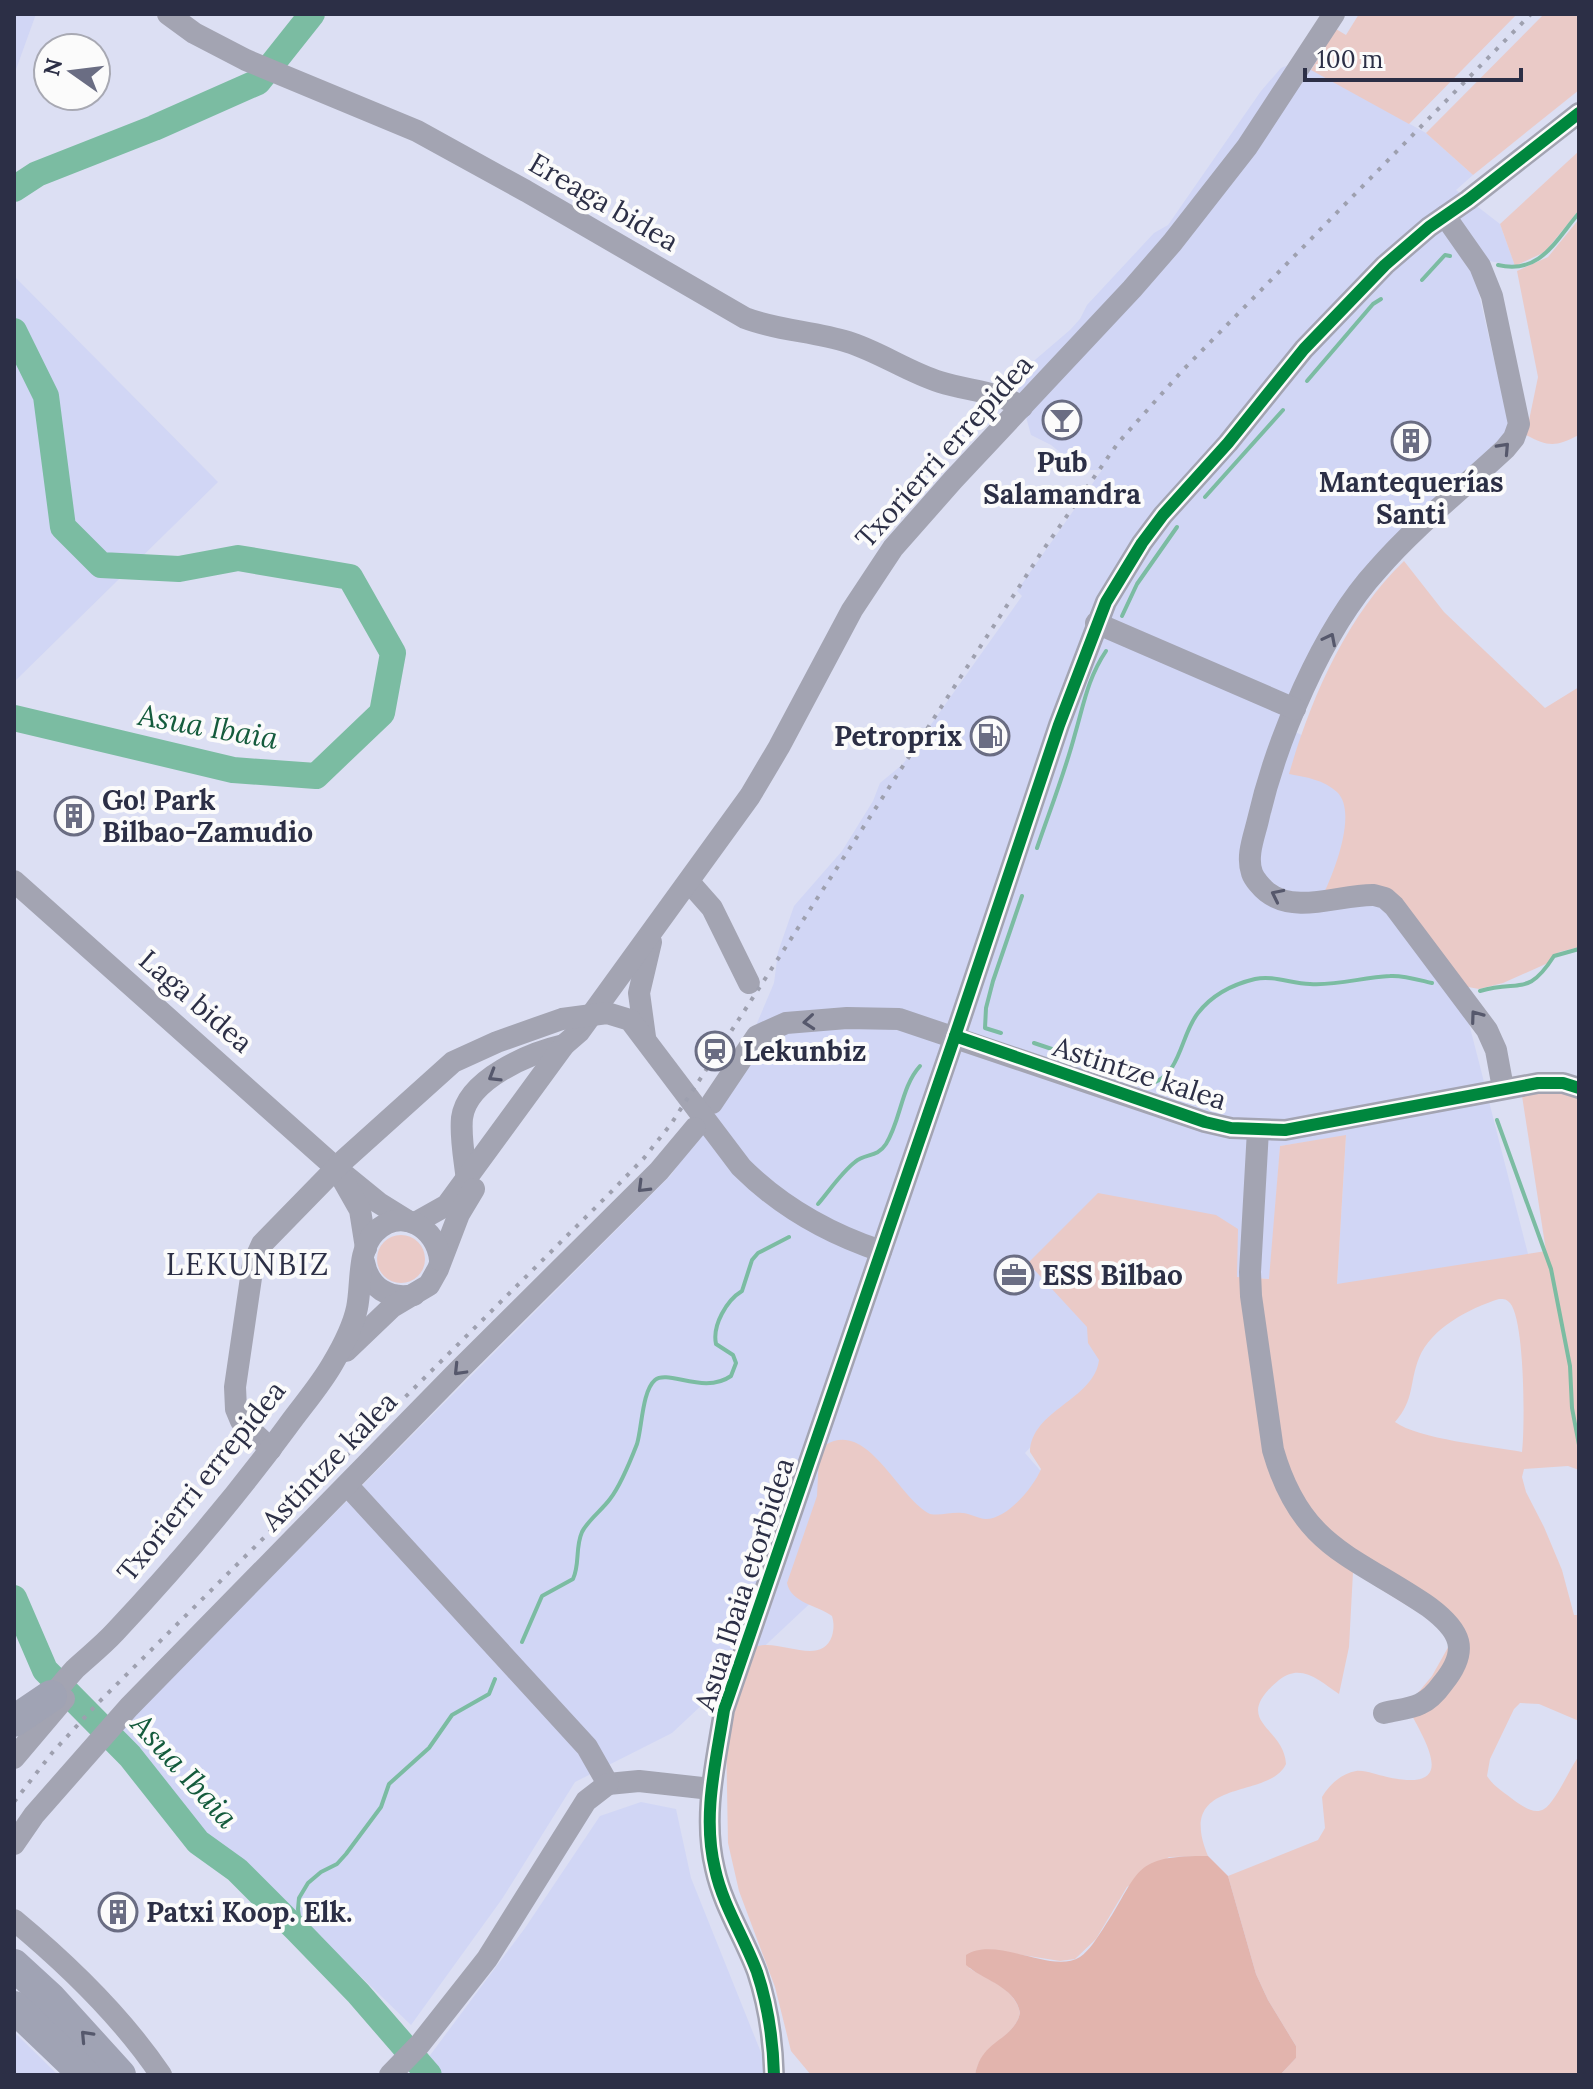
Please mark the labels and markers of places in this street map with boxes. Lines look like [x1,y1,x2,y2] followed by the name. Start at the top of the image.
[1041,399,1083,441] bar icon: Pub Salamandra
[1390,420,1432,462] building icon: Mantequerías Santi
[983,444,1141,512] place label: Pub Salamandra
[1318,464,1504,532] place label: Mantequerías Santi
[969,715,1011,757] fuel station icon: Petroprix
[834,718,962,754] place label: Petroprix
[102,782,313,850] place label: Go! Park Bilbao-Zamudio
[53,795,95,837] building icon: Go! Park Bilbao-Zamudio
[694,1030,736,1072] station icon: Lekunbiz
[743,1033,866,1069] place label: Lekunbiz
[993,1254,1035,1296] office icon: ESS Bilbao
[1042,1257,1183,1293] place label: ESS Bilbao
[97,1891,139,1933] building icon: Patxi Koop. Elk.
[146,1894,353,1930] place label: Patxi Koop. Elk.

